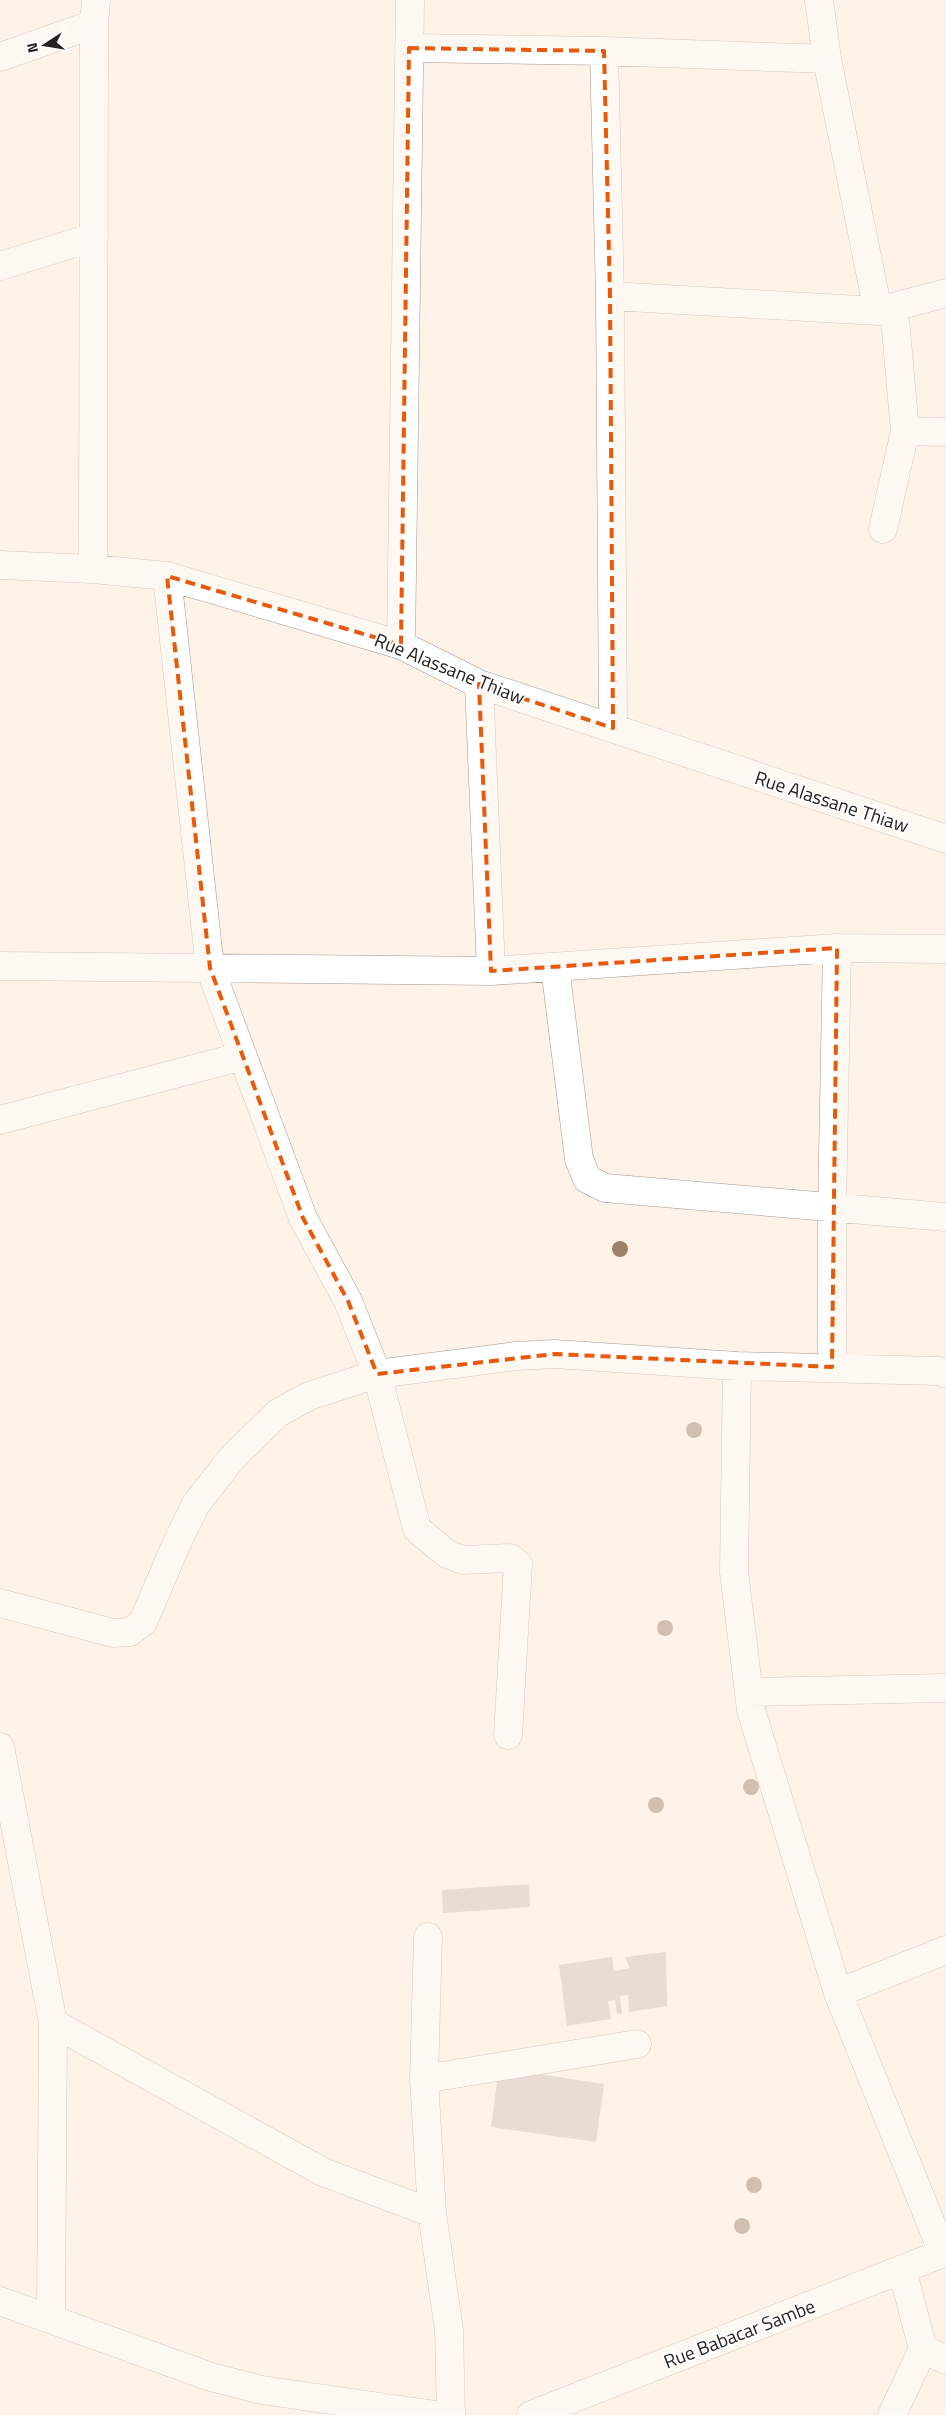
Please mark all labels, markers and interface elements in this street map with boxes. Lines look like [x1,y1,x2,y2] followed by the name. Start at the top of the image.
[20,20,70,70] north arrow
[21,41,43,55] text: N
[370,625,530,711] street label: Rue Alassane Thiaw
[751,762,913,840] street label: Rue Alassane Thiaw
[659,2291,819,2375] street label: Rue Babacar Sambe

